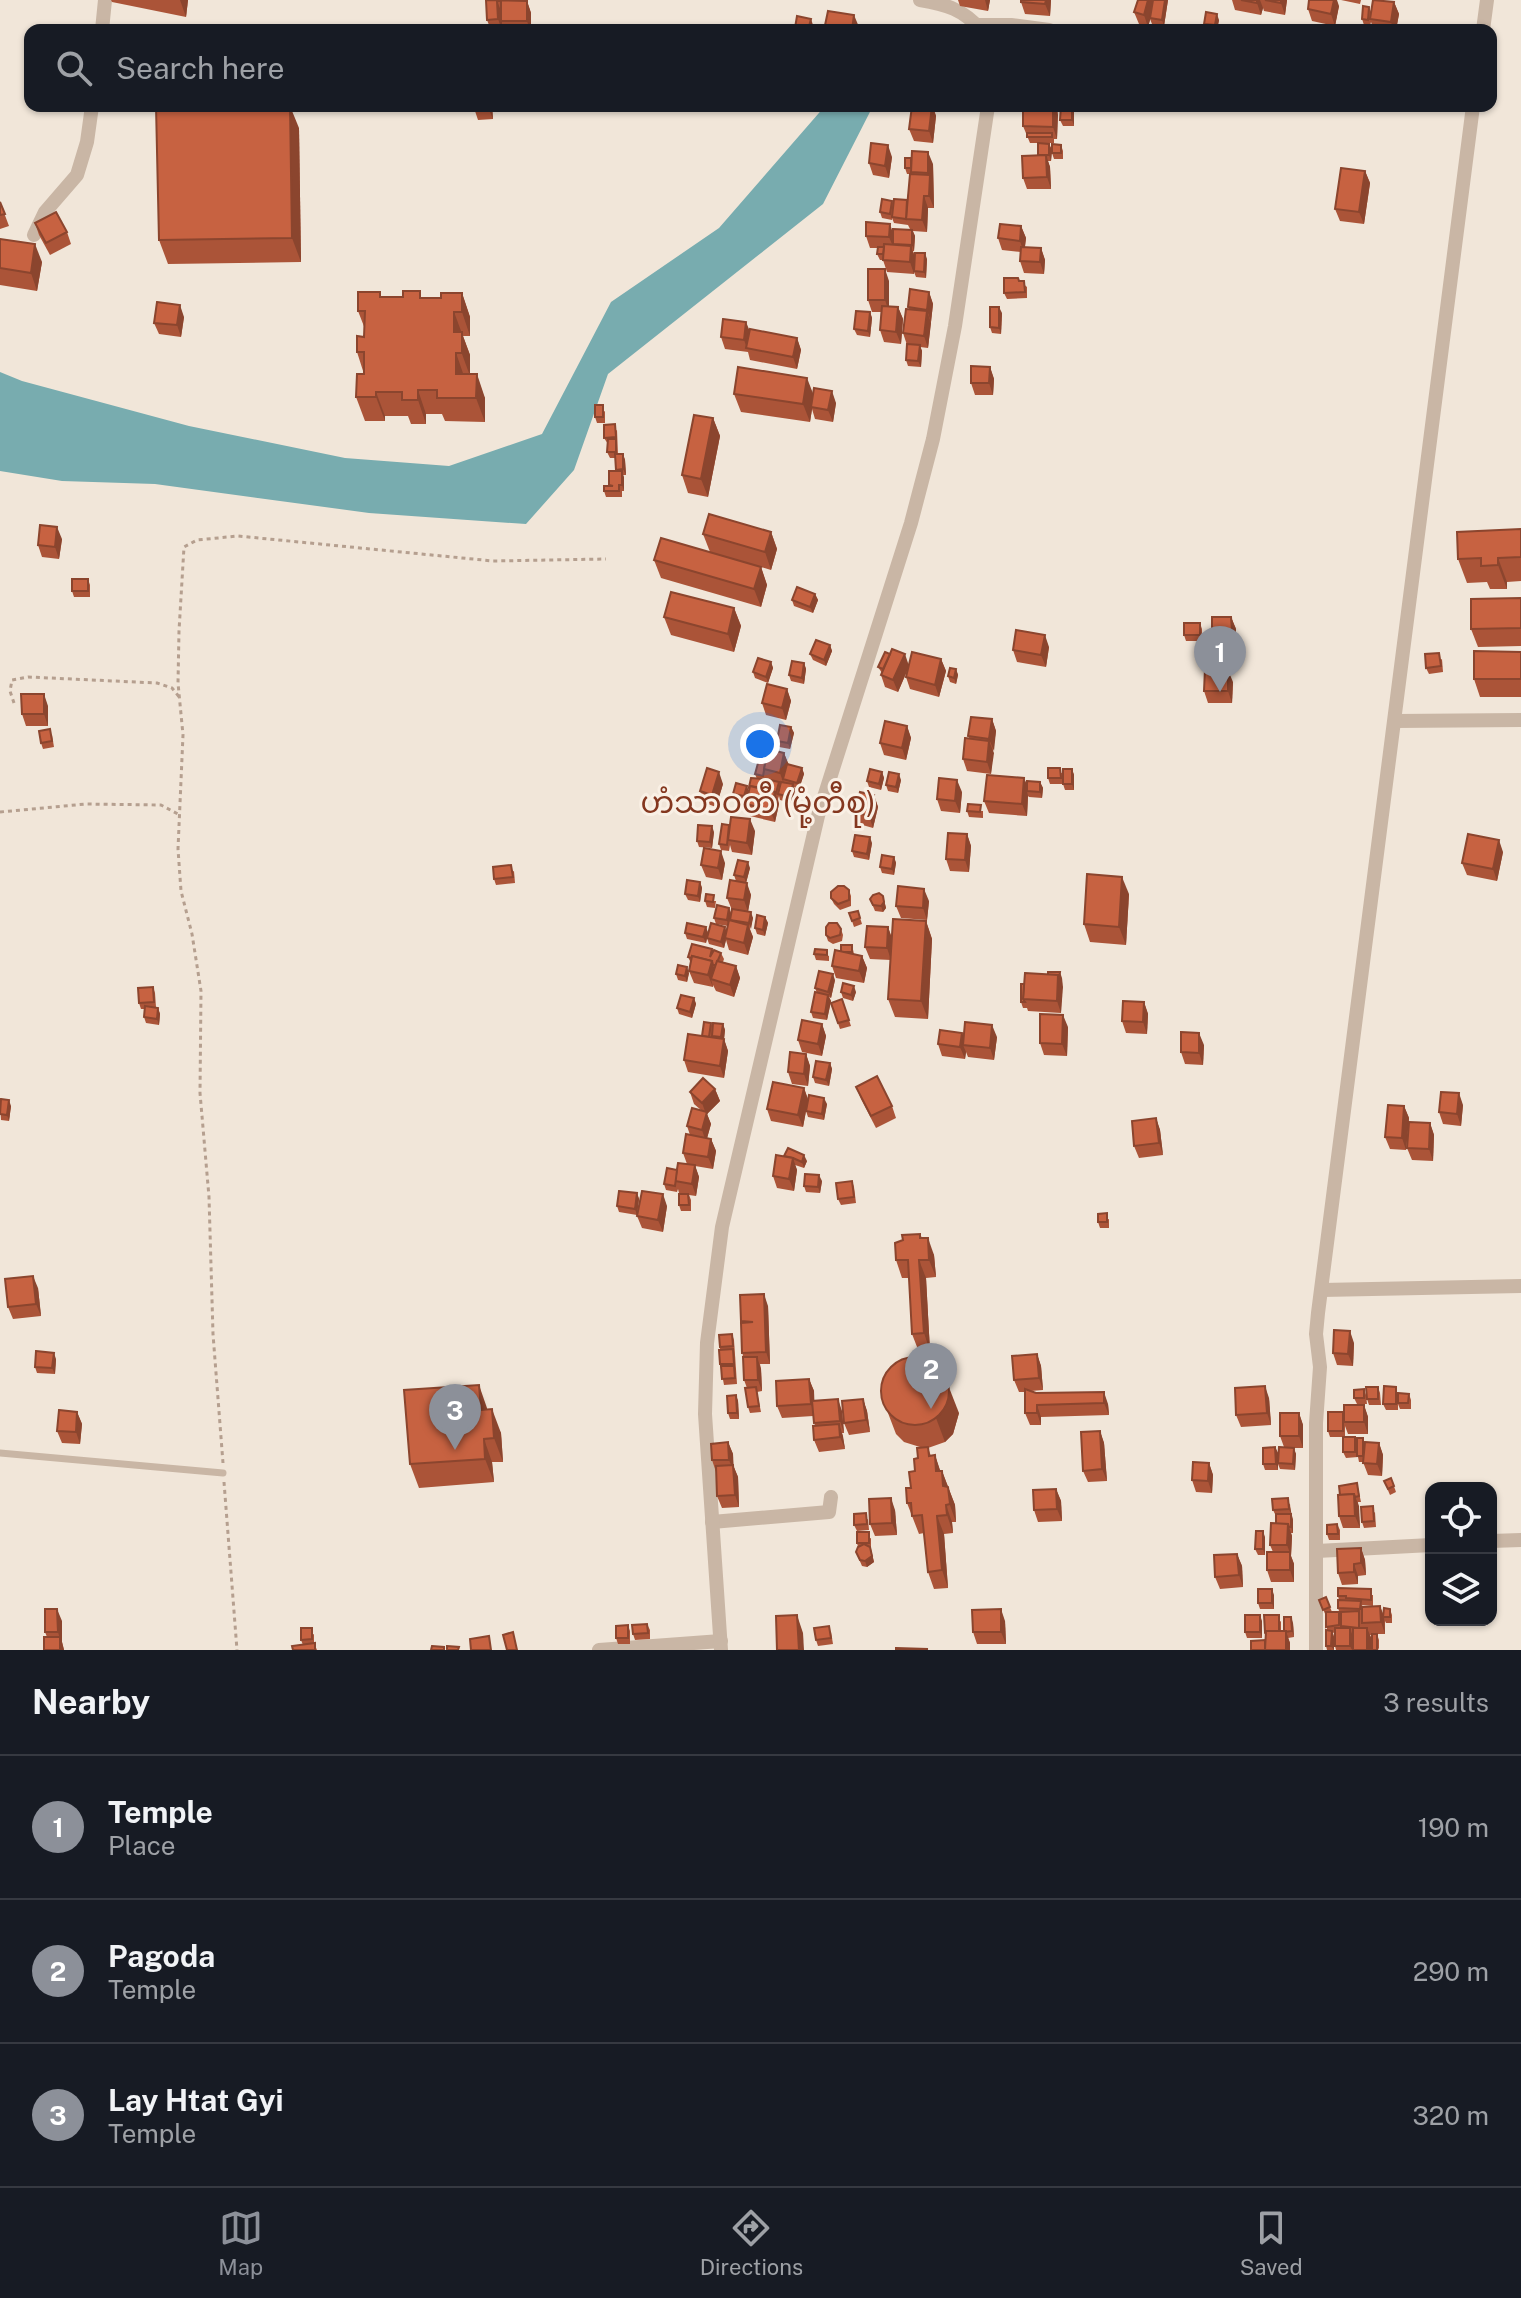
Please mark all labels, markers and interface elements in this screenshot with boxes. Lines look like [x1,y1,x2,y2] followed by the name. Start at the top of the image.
[24,24,1497,112] search box
[52,46,96,90] icon: search
[116,50,284,86] text: Search here
[1194,626,1246,692] pin: 1
[740,724,780,764] your location
[641,781,875,828] district label: ဟံသာဝတီ (မုံ့တီစု)
[905,1343,957,1409] pin: 2
[429,1384,481,1450] pin: 3
[1425,1482,1497,1626] map controls
[1425,1482,1497,1554] button: locate
[1425,1554,1497,1626] button: layers
[32,1682,150,1722] text: Nearby
[1383,1687,1489,1718] text: 3 results
[108,1794,213,1830] text: Temple
[52,1812,64,1843] text: 1
[1418,1812,1489,1843] text: 190 m
[108,1830,175,1861] text: Place
[108,1938,215,1974] text: Pagoda
[50,1956,66,1987] text: 2
[1413,1956,1489,1987] text: 290 m
[108,1974,196,2005] text: Temple
[108,2082,284,2118] text: Lay Htat Gyi
[49,2100,67,2131] text: 3
[1412,2100,1489,2131] text: 320 m
[108,2118,196,2149] text: Temple
[218,2206,263,2280] tab: Map
[700,2206,803,2280] tab: Directions
[1240,2206,1303,2280] tab: Saved

